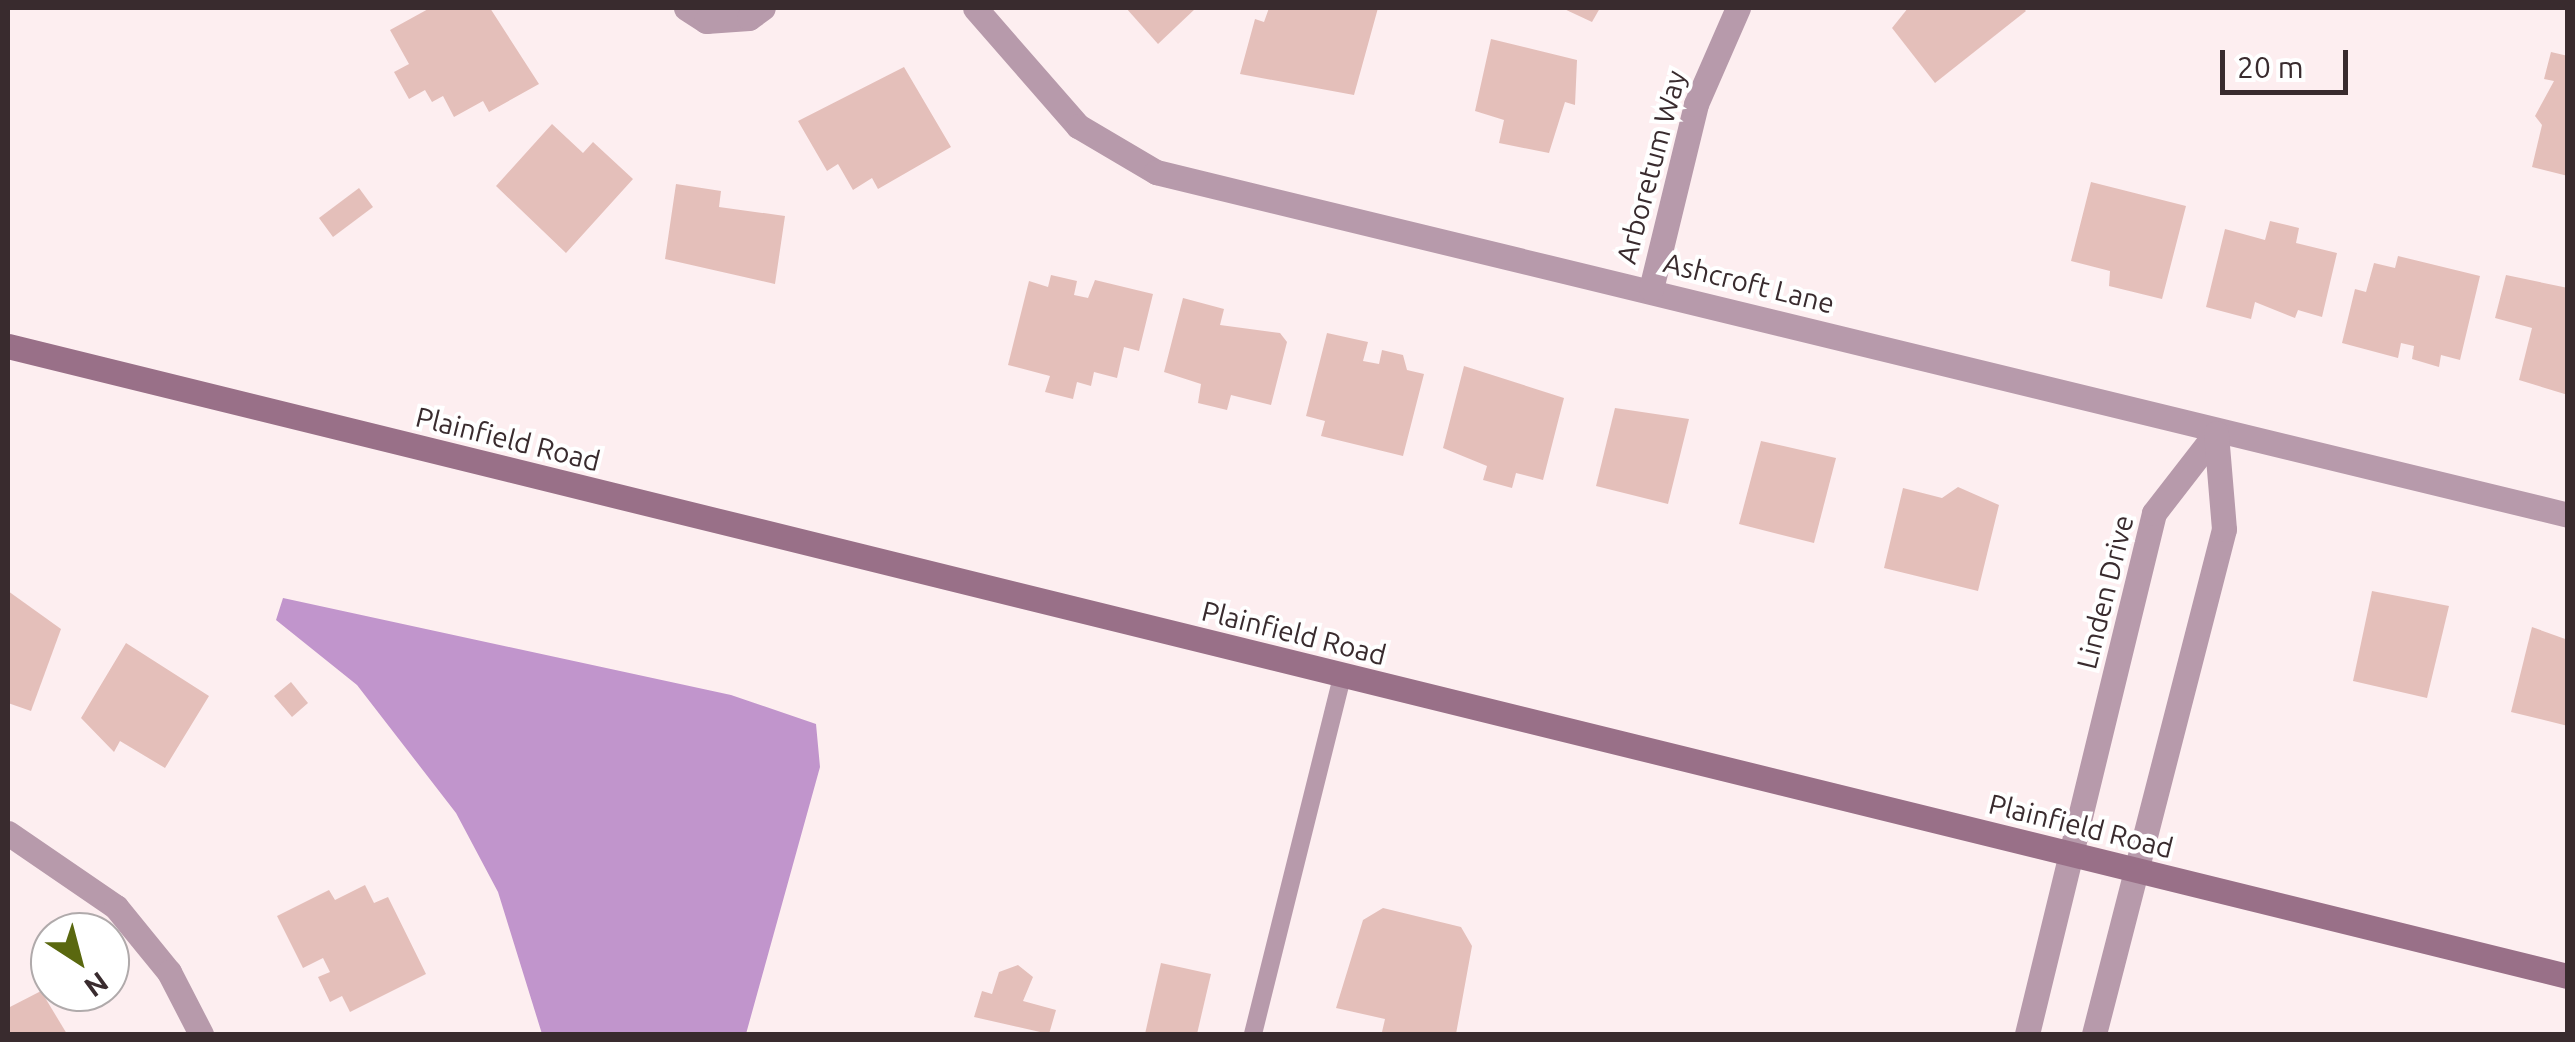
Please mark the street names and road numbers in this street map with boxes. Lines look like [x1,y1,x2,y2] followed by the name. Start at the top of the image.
[1609,67,1693,267] street label: Arboretum Way
[1660,246,1838,320] street label: Ashcroft Lane
[412,400,604,478] street label: Plainfield Road
[2070,512,2140,672] street label: Linden Drive
[1198,594,1390,672] street label: Plainfield Road
[1985,787,2177,865] street label: Plainfield Road

